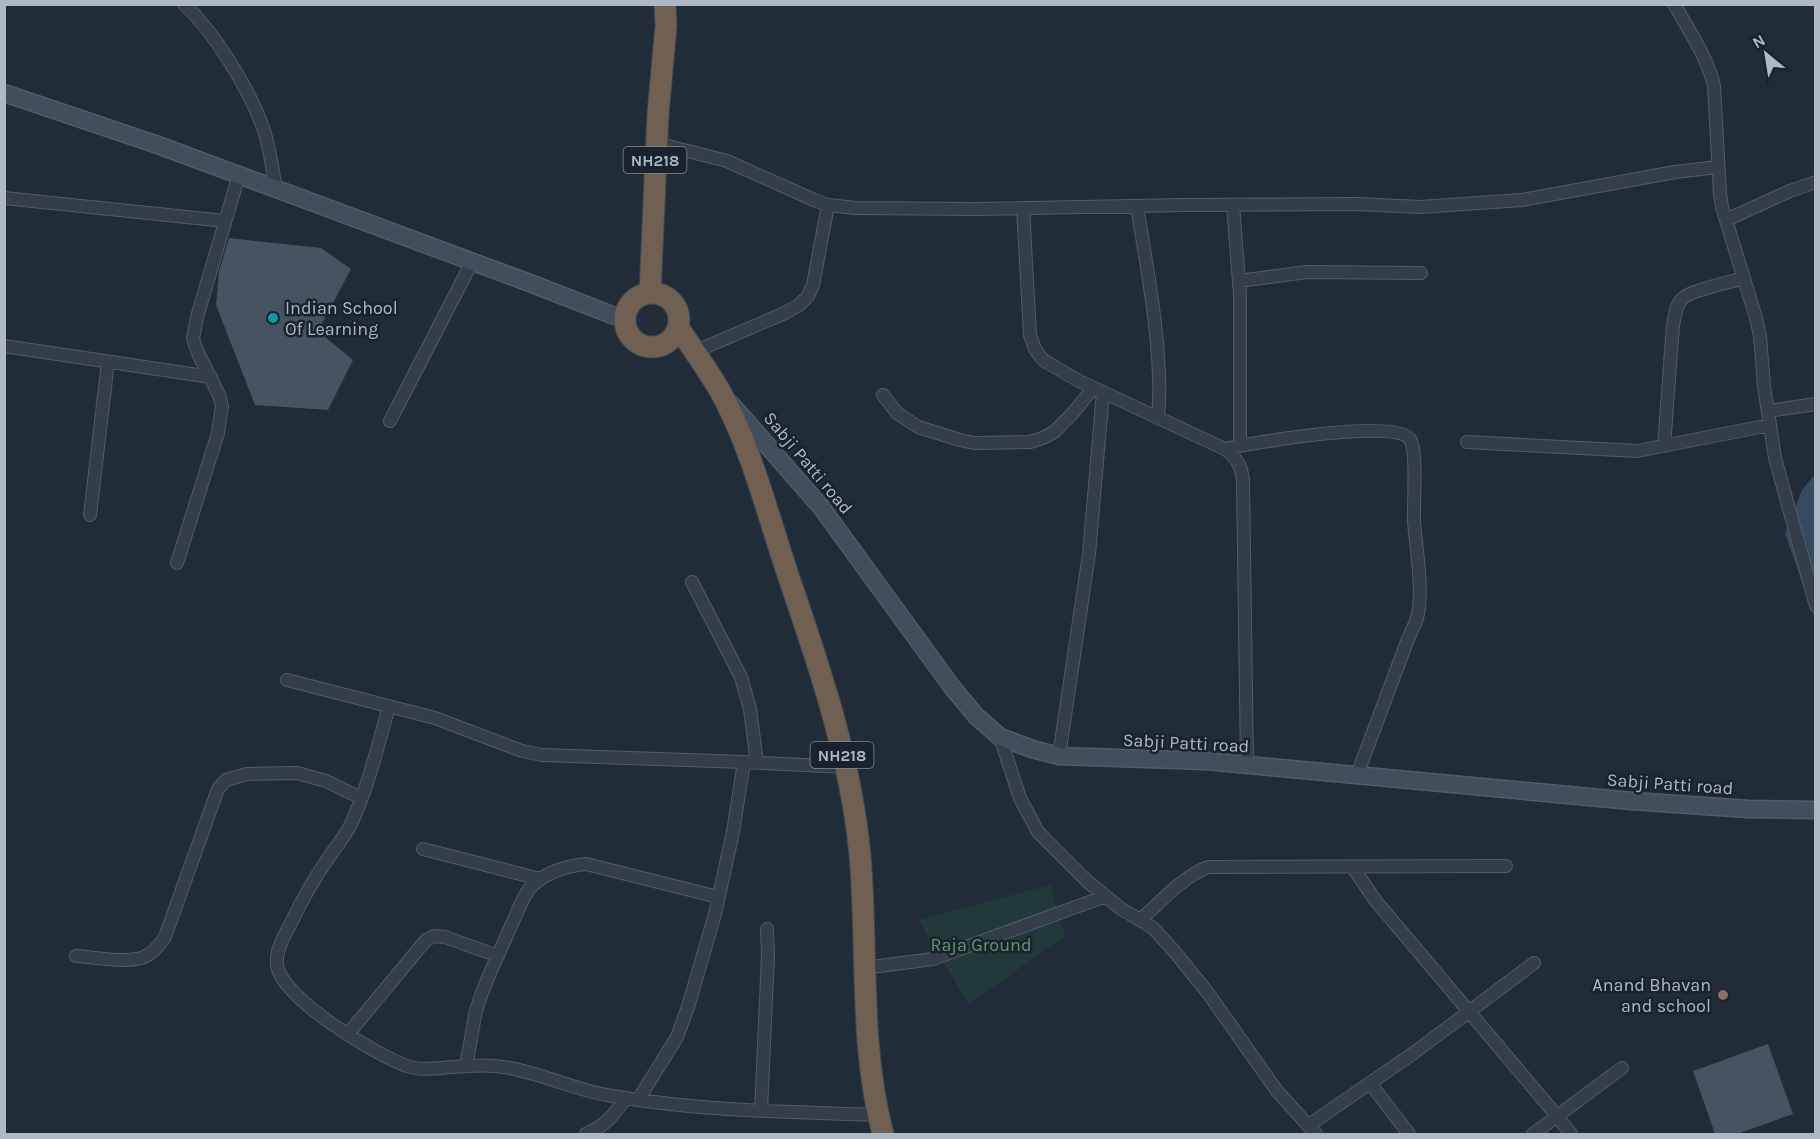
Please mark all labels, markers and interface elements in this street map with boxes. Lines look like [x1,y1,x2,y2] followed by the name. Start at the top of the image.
[1736,24,1796,84] north arrow
[1749,30,1768,53] text: N
[624,147,686,173] road number: NH218
[285,297,398,340] place label: Indian School Of Learning
[266,311,280,325] marker: Indian School Of Learning
[759,407,857,519] street label: Sabji Patti road
[1122,729,1250,757] street label: Sabji Patti road
[810,742,874,768] road number: NH218
[1606,769,1734,799] street label: Sabji Patti road
[930,934,1032,956] park label: Raja Ground
[1592,974,1711,1017] place label: Anand Bhavan and school
[1716,988,1730,1002] marker: Anand Bhavan and school

